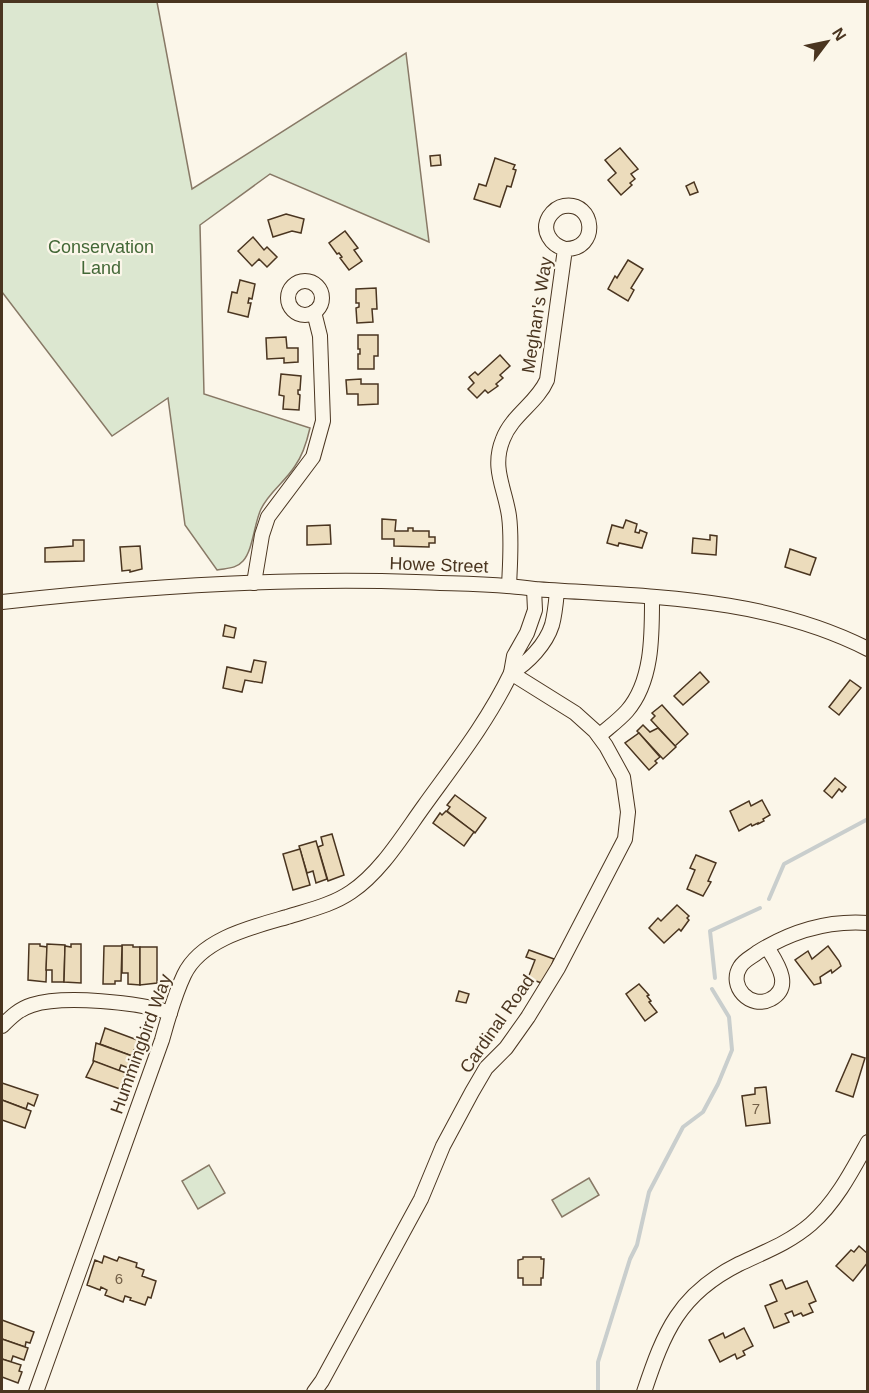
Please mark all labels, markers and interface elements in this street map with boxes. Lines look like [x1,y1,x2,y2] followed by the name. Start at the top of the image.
[797,12,857,72] north arrow
[829,25,850,44] text: N
[48,237,154,278] park label: Conservation Land
[518,255,556,375] street label: Meghan's Way
[389,553,489,577] street label: Howe Street
[106,971,176,1117] street label: Hummingbird Way
[456,971,538,1077] street label: Cardinal Road
[752,1100,760,1117] house number: 7
[115,1270,123,1287] house number: 6

